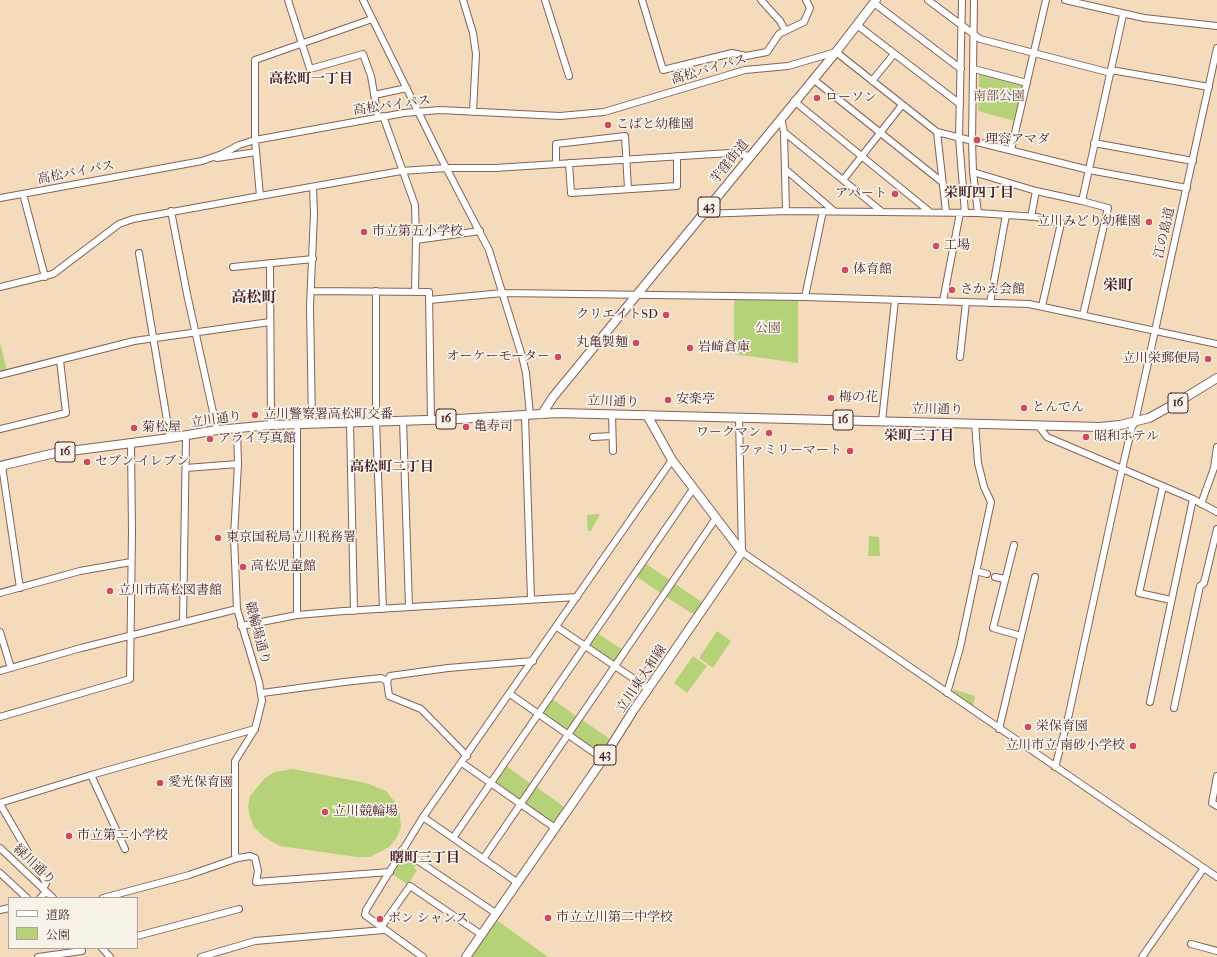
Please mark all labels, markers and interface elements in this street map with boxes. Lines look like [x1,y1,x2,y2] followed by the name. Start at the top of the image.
[669,52,749,88] street label: 高松バイパス
[269,72,353,88] district label: 高松町一丁目
[973,89,1025,105] park label: 南部公園
[825,90,877,106] place label: ローソン
[352,93,432,119] street label: 高松バイパス
[812,93,822,103] marker: ローソン
[616,117,694,133] place label: こばと幼稚園
[603,120,613,130] marker: こばと幼稚園
[985,132,1050,148] place label: 理容アマダ
[972,135,982,145] marker: 理容アマダ
[708,137,752,187] street label: 芋窪街道
[36,158,116,188] street label: 高松バイパス
[835,186,887,202] place label: アパート
[944,186,1014,202] district label: 栄町四丁目
[890,189,900,199] marker: アパート
[698,197,720,217] road number: 43
[1152,206,1178,260] street label: 江の島道
[1037,214,1141,230] place label: 立川みどり幼稚園
[1144,217,1154,227] marker: 立川みどり幼稚園
[372,224,463,240] place label: 市立第五小学校
[359,227,369,237] marker: 市立第五小学校
[944,238,970,254] place label: 工場
[931,241,941,251] marker: 工場
[853,262,892,278] place label: 体育館
[840,265,850,275] marker: 体育館
[1103,277,1133,295] district label: 栄町
[960,282,1025,298] place label: さかえ会館
[947,285,957,295] marker: さかえ会館
[232,289,276,307] district label: 高松町
[576,307,658,323] place label: クリエイトSD
[661,310,671,320] marker: クリエイトSD
[755,321,781,337] park label: 公園
[576,335,628,351] place label: 丸亀製麺
[631,338,641,348] marker: 丸亀製麺
[698,340,750,356] place label: 岩崎倉庫
[685,343,695,353] marker: 岩崎倉庫
[447,349,550,365] place label: オーケーモーター
[1122,351,1200,367] place label: 立川栄郵便局
[553,352,563,362] marker: オーケーモーター
[1203,354,1213,364] marker: 立川栄郵便局
[839,390,878,406] place label: 梅の花
[676,392,715,408] place label: 安楽亭
[587,393,639,411] street label: 立川通り
[826,393,836,403] marker: 梅の花
[1168,393,1188,413] road number: 16
[663,395,673,405] marker: 安楽亭
[1032,400,1084,416] place label: とんでん
[911,402,963,418] street label: 立川通り
[1019,403,1029,413] marker: とんでん
[263,407,393,423] place label: 立川警察署高松町交番
[189,409,243,431] street label: 立川通り
[436,409,456,429] road number: 16
[250,410,260,420] marker: 立川警察署高松町交番
[833,410,853,430] road number: 16
[474,419,513,435] place label: 亀寿司
[142,420,181,436] place label: 菊松屋
[461,422,471,432] marker: 亀寿司
[129,423,139,433] marker: 菊松屋
[696,425,761,441] place label: ワークマン
[764,428,774,438] marker: ワークマン
[884,429,954,445] district label: 栄町三丁目
[1094,429,1159,445] place label: 昭和ホテル
[218,431,296,447] place label: アライ写真館
[1081,432,1091,442] marker: 昭和ホテル
[205,434,215,444] marker: アライ写真館
[55,442,75,462] road number: 16
[738,443,842,459] place label: ファミリーマート
[845,446,855,456] marker: ファミリーマート
[95,454,189,470] place label: セブン-イレブン
[82,457,92,467] marker: セブン-イレブン
[350,460,434,476] district label: 高松町二丁目
[226,530,356,546] place label: 東京国税局立川税務署
[213,533,223,543] marker: 東京国税局立川税務署
[251,559,316,575] place label: 高松児童館
[238,562,248,572] marker: 高松児童館
[118,583,222,599] place label: 立川市高松図書館
[105,586,115,596] marker: 立川市高松図書館
[241,600,273,666] street label: 競輪場通り
[614,642,670,716] street label: 立川東大和線
[1036,719,1088,735] place label: 栄保育園
[1023,722,1033,732] marker: 栄保育園
[1005,738,1125,754] place label: 立川市立 南砂小学校
[1128,741,1138,751] marker: 立川市立 南砂小学校
[594,745,616,765] road number: 43
[168,775,233,791] place label: 愛光保育園
[155,778,165,788] marker: 愛光保育園
[333,804,398,820] place label: 立川競輪場
[320,807,330,817] marker: 立川競輪場
[77,828,168,844] place label: 市立第二小学校
[64,831,74,841] marker: 市立第二小学校
[10,842,58,888] street label: 緑川通り
[390,851,460,867] district label: 曙町三丁目
[8,897,138,949] legend
[46,908,70,922] text: 道路
[556,910,673,926] place label: 市立立川第二中学校
[388,911,469,927] place label: ボン シャンス
[543,913,553,923] marker: 市立立川第二中学校
[375,914,385,924] marker: ボン シャンス
[46,928,70,942] text: 公園

